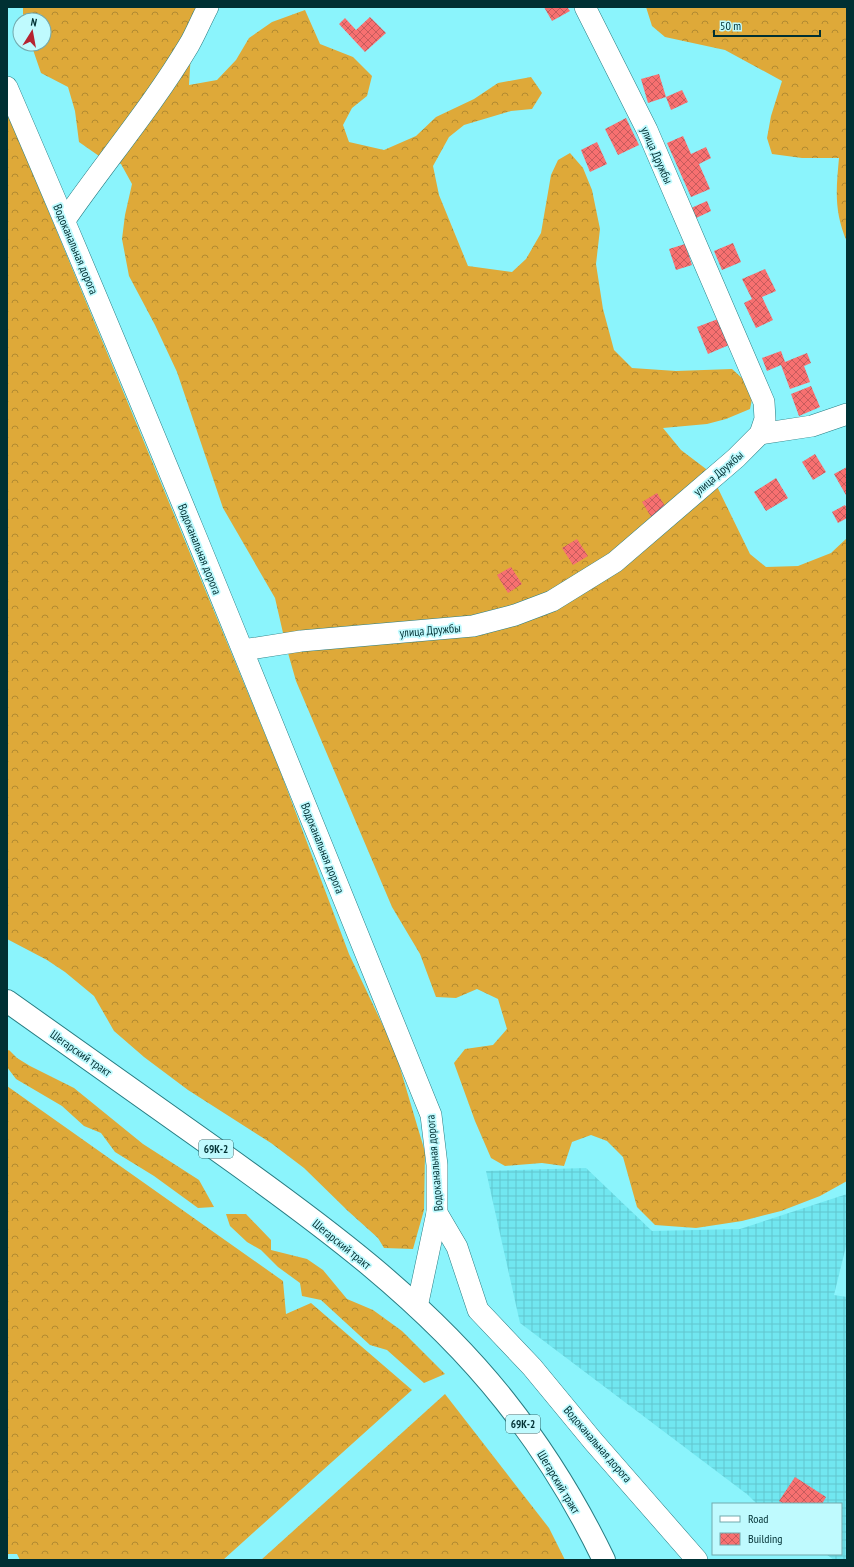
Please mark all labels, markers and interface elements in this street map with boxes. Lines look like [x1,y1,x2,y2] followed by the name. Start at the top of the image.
[12,12,52,52] north arrow
[714,12,820,38] scale bar
[30,15,38,30] text: N
[720,18,741,33] text: 50 m
[638,124,676,186] street label: улица Дружбы
[50,202,102,297] street label: Водоканальная дорога
[690,447,746,499] street label: улица Дружбы
[175,501,225,597] street label: Водоканальная дорога
[399,620,461,640] street label: улица Дружбы
[298,800,348,896] street label: Водоканальная дорога
[48,1026,115,1080] street label: Шегарский тракт
[422,1114,446,1212] street label: Водоканальная дорога
[199,1140,233,1158] road number: 69К-2
[310,1216,375,1272] street label: Шегарский тракт
[561,1403,635,1486] street label: Водоканальная дорога
[506,1415,540,1433] road number: 69К-2
[534,1448,584,1517] street label: Шегарский тракт
[712,1503,842,1555] legend
[748,1511,768,1526] text: Road
[748,1531,783,1546] text: Building

